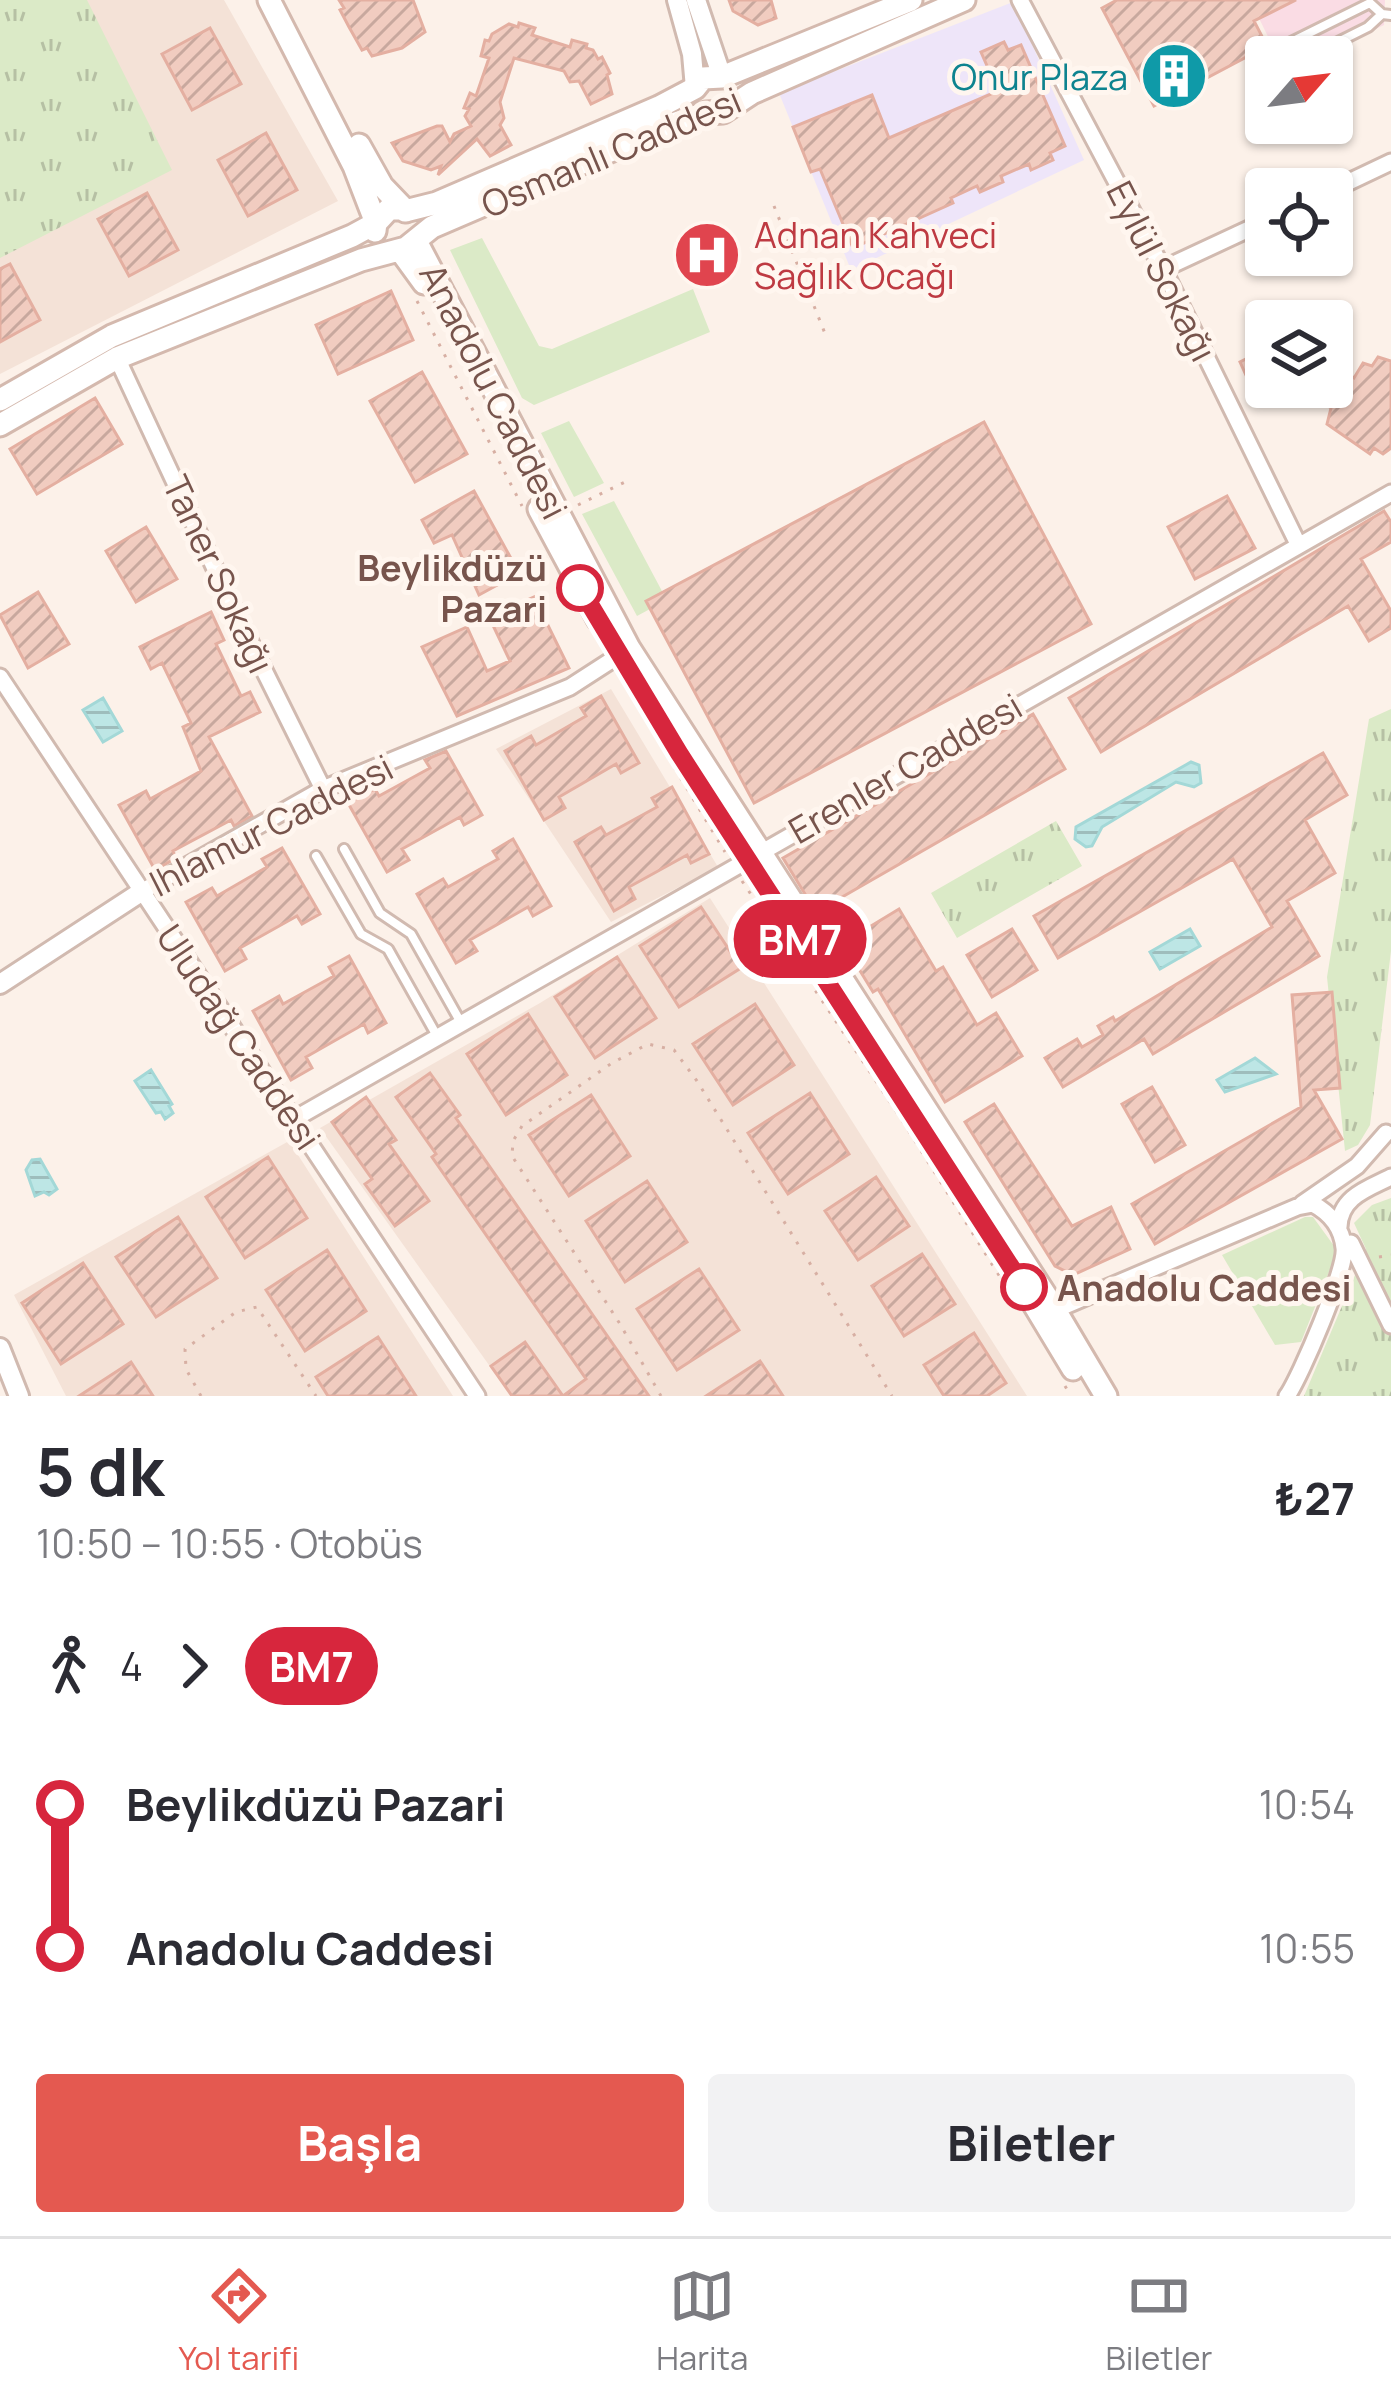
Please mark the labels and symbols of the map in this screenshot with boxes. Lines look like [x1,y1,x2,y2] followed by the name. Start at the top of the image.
[1245,36,1353,144] north arrow
[1139,41,1209,111] building icon: Onur Plaza
[951,52,1128,101] place label: Onur Plaza
[474,75,748,229] street label: Osmanlı Caddesi
[1096,173,1228,369] street label: Eylül Sokağı
[754,210,997,300] place label: Adnan Kahveci Sağlık Ocağı
[672,220,742,290] hospital icon: Adnan Kahveci Sağlık Ocağı
[408,255,580,527] street label: Anadolu Caddesi
[152,467,286,681] street label: Taner Sokağı
[357,543,547,633] place label: Beylikdüzü Pazari
[558,566,602,610] marker: Beylikdüzü Pazari
[780,681,1030,855] street label: Erenler Caddesi
[141,743,401,907] street label: Ihlamur Caddesi
[731,900,869,978] line badge: BM7
[146,915,332,1159] street label: Uludağ Caddesi
[1057,1263,1352,1312] place label: Anadolu Caddesi
[1002,1265,1046,1309] marker: Anadolu Caddesi

